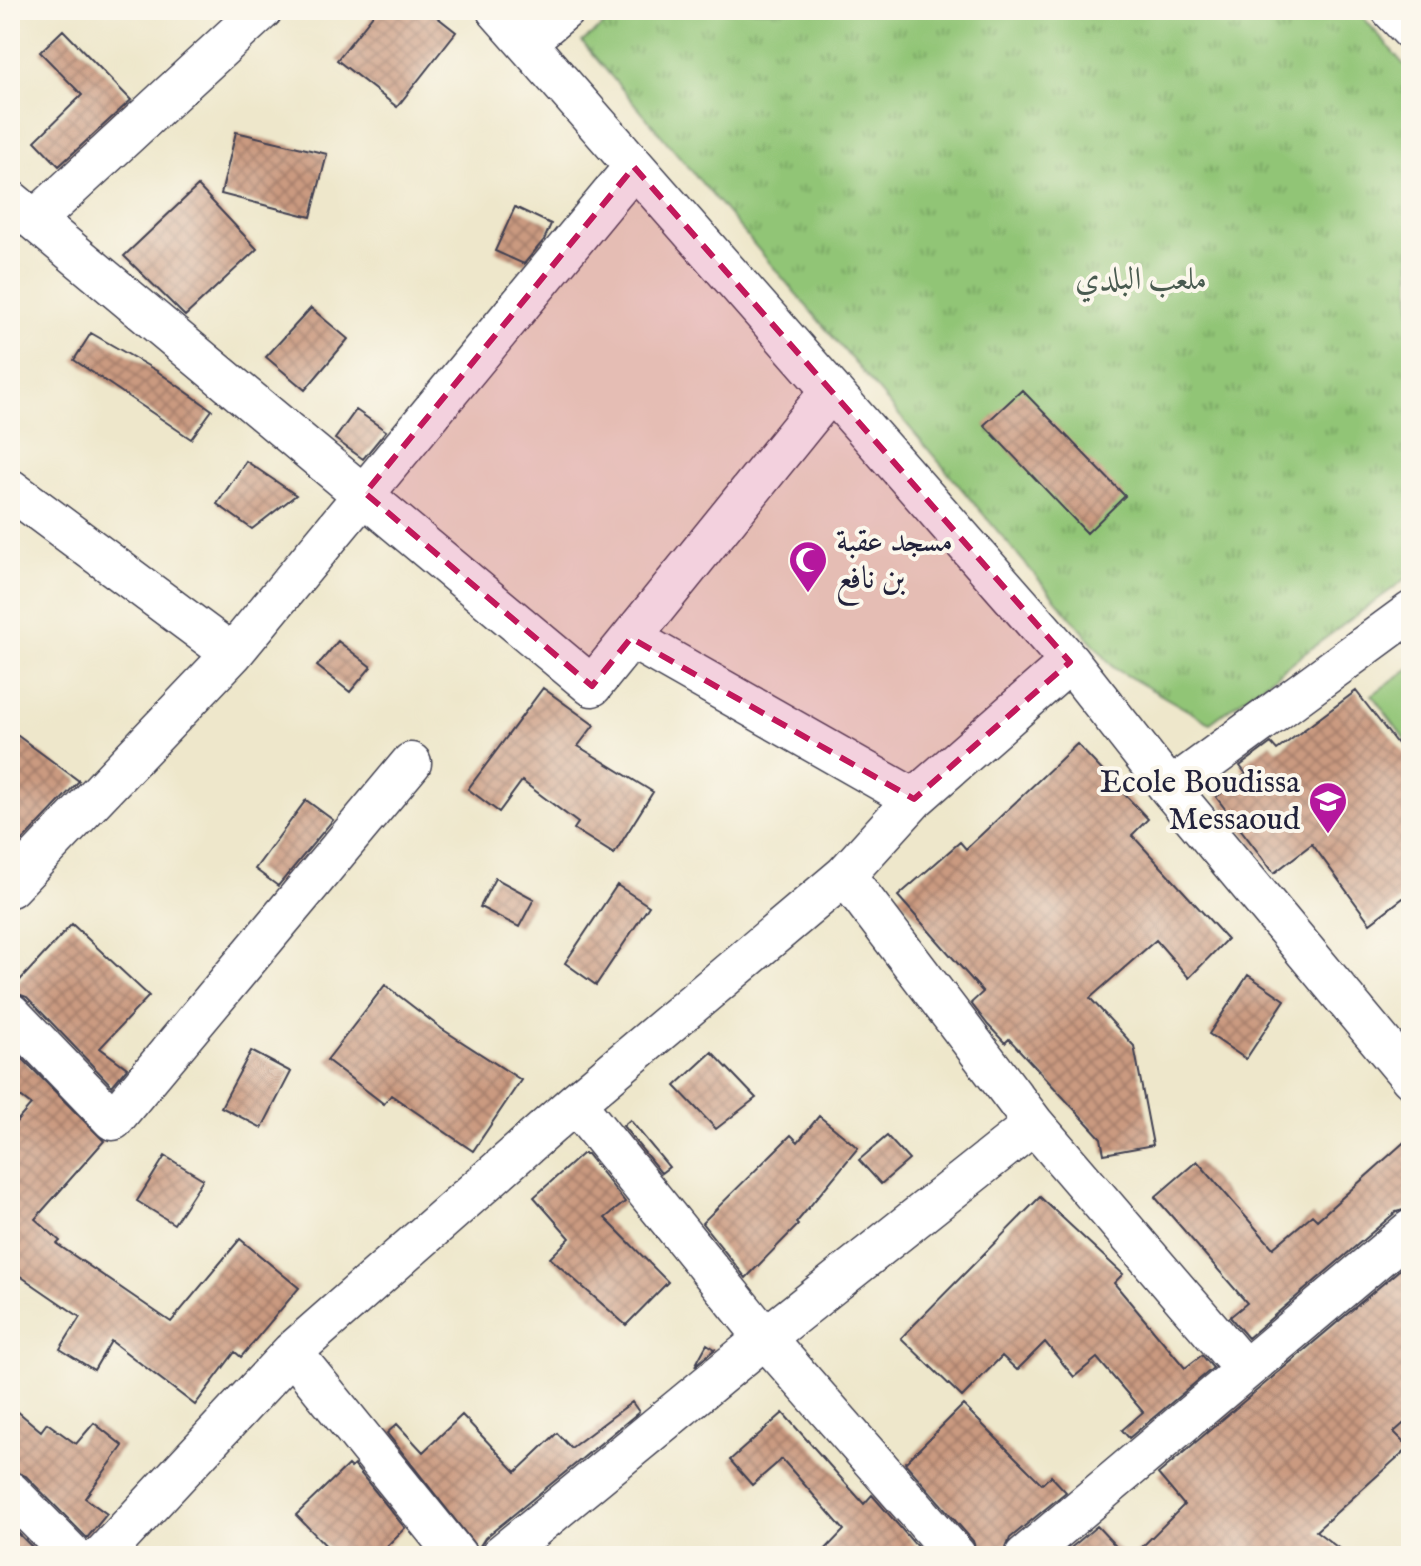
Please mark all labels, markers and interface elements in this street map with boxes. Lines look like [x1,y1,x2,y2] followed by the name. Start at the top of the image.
[1075,260,1207,303] park label: ملعب البلدي
[836,522,953,606] place label: مسجد عقبة بن نافع
[787,539,829,594] mosque icon: مسجد عقبة بن نافع
[1100,763,1301,841] place label: Ecole Boudissa Messaoud
[1307,780,1349,835] school or university icon: Ecole Boudissa Messaoud

